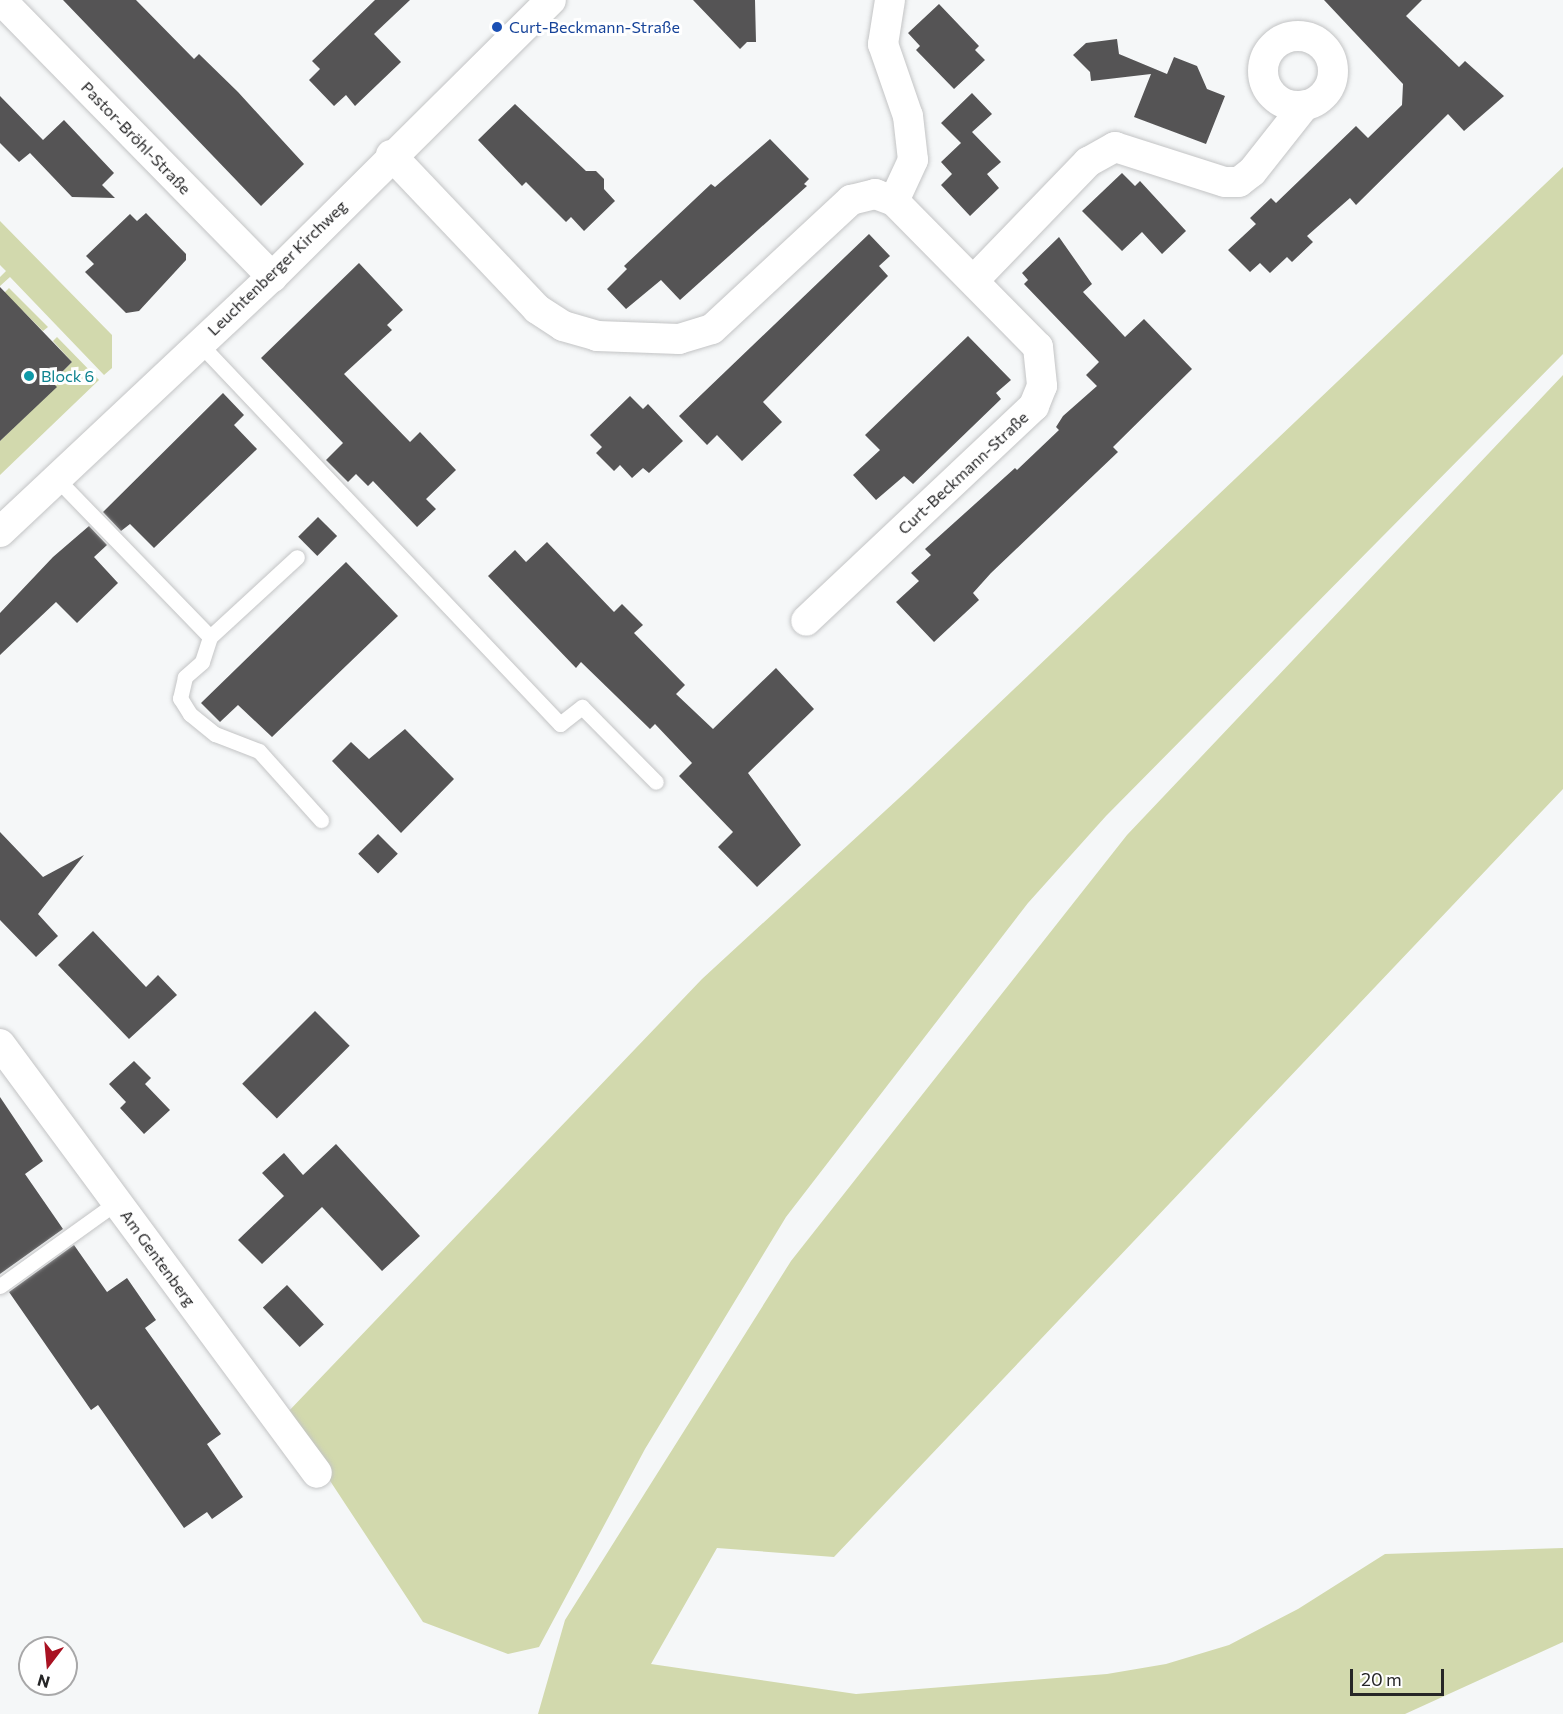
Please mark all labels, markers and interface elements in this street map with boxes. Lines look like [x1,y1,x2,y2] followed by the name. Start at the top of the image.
[509,17,680,37] place label: Curt-Beckmann-Straße
[490,20,504,34] marker: Curt-Beckmann-Straße
[77,78,195,198] street label: Pastor-Bröhl-Straße
[203,197,351,339] street label: Leuchtenberger Kirchweg
[41,366,94,386] place label: Block 6
[22,369,36,383] marker: Block 6
[894,408,1032,538] street label: Curt-Beckmann-Straße
[117,1206,199,1310] street label: Am Gentenberg
[18,1636,78,1696] north arrow
[1353,1657,1448,1695] scale bar
[1361,1668,1402,1690] text: 20 m
[35,1671,52,1693] text: N

